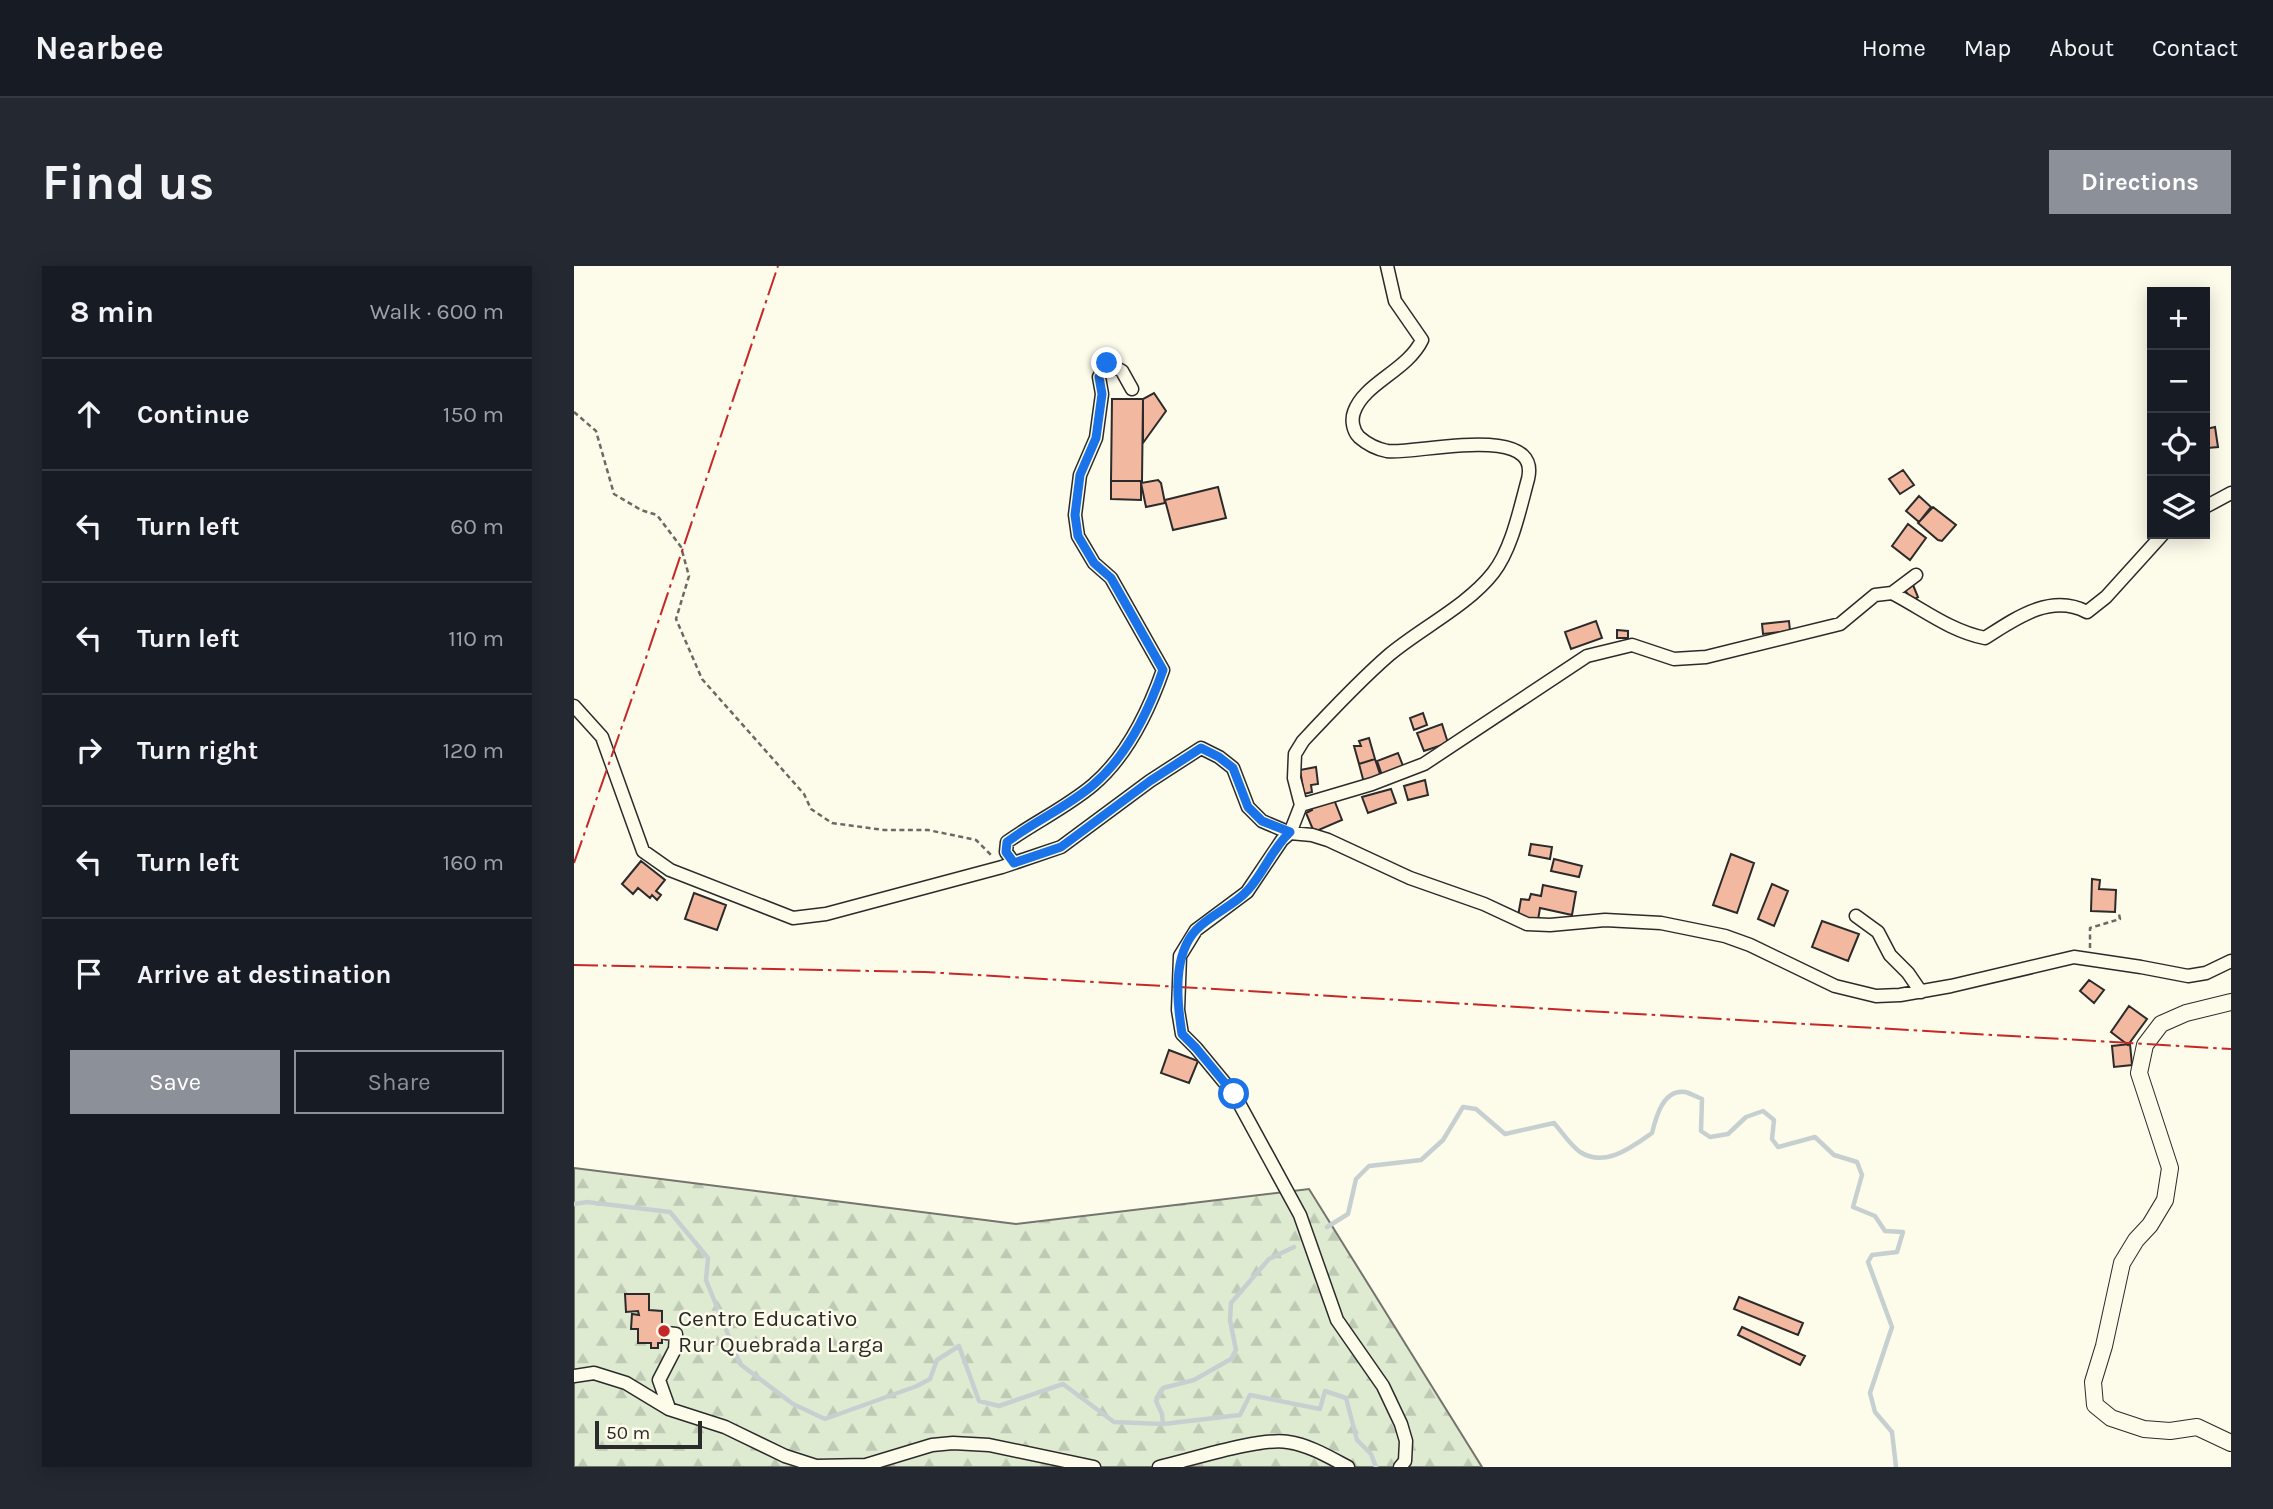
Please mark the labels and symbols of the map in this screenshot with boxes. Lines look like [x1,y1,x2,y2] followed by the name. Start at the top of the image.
[1091,347,1122,378] route end
[1218,1078,1249,1109] route start
[678,1305,884,1358] place label: Centro Educativo Rur Quebrada Larga
[656,1323,672,1339] marker: Centro Educativo Rur Quebrada Larga
[595,1418,702,1450] scale bar

